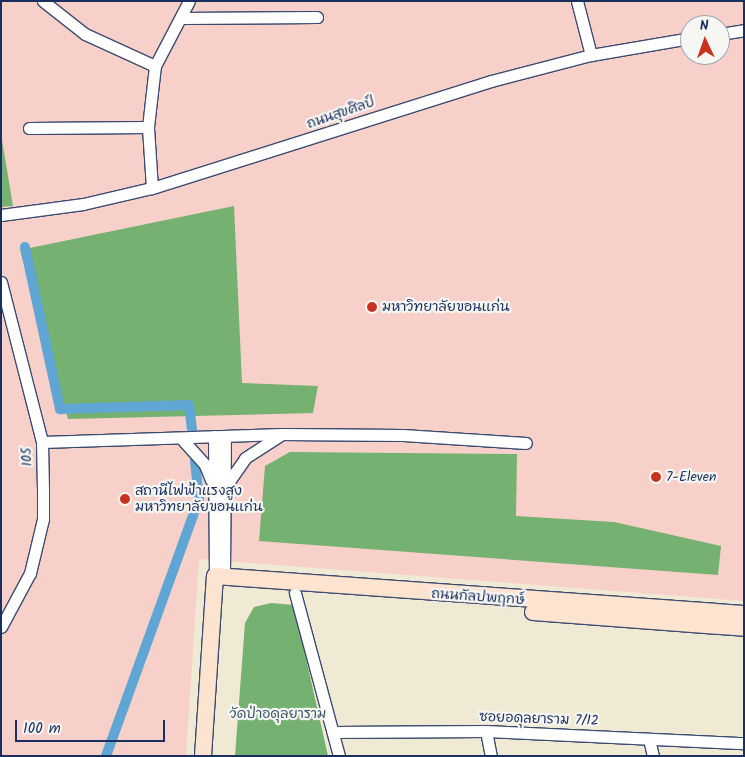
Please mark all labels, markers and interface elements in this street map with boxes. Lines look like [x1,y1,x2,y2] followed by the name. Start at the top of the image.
[680,15,730,65] north arrow
[699,15,709,37] text: N
[305,93,377,133] street label: ถนนสุขศิลป์
[382,299,510,315] place label: มหาวิทยาลัยขอนแก่น
[366,301,378,313] marker: มหาวิทยาลัยขอนแก่น
[18,447,36,467] street label: 105
[666,469,716,485] place label: 7-Eleven
[650,471,662,483] marker: 7-Eleven
[135,483,263,516] place label: สถานีไฟฟ้าแรงสูง มหาวิทยาลัยขอนแก่น
[119,493,131,505] marker: สถานีไฟฟ้าแรงสูง มหาวิทยาลัยขอนแก่น
[431,585,525,609] street label: ถนนกัลปพฤกษ์
[230,706,326,722] park label: วัดป่าอดุลยาราม
[479,709,599,729] street label: ซอยอดุลยาราม 7/12
[18,710,168,742] scale bar
[23,717,61,741] text: 100 m

